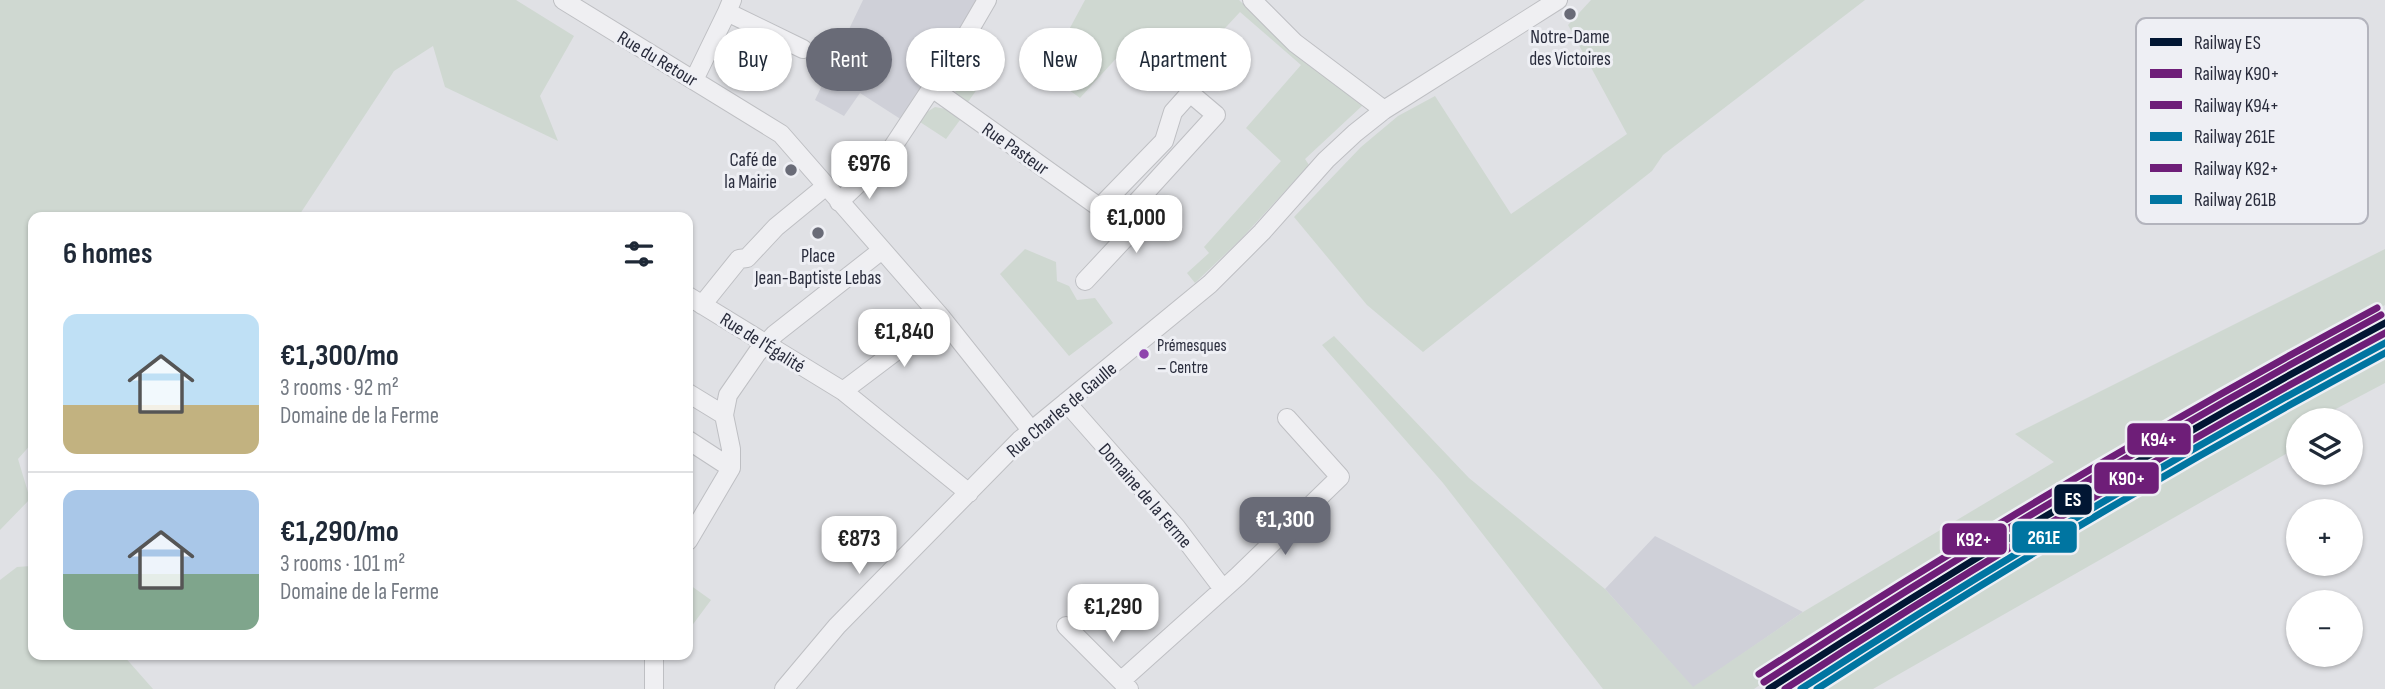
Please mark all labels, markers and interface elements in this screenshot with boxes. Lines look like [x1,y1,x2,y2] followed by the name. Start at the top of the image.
[1562,6,1578,22] marker: Notre-Dame des Victoires
[2136,18,2368,224] legend
[613,26,702,92] street label: Rue du Retour
[1529,26,1611,71] place label: Notre-Dame des Victoires
[714,28,792,91] chip: Buy
[806,28,892,91] chip: Rent
[906,28,1005,91] chip: Filters
[1019,28,1102,91] chip: New
[1116,28,1251,91] chip: Apartment
[2194,32,2261,55] text: Railway ES
[2194,63,2279,86] text: Railway K90+
[2194,95,2279,118] text: Railway K94+
[977,118,1053,181] street label: Rue Pasteur
[2194,126,2276,149] text: Railway 261E
[828,142,910,201] pin: €976
[724,149,777,194] place label: Café de la Mairie
[847,150,891,178] text: €976
[2194,158,2279,181] text: Railway K92+
[783,162,799,178] marker: Café de la Mairie
[2194,189,2276,212] text: Railway 261B
[1079,196,1193,255] pin: €1,000
[1106,204,1166,232] text: €1,000
[810,225,826,241] marker: Place Jean-Baptiste Lebas
[620,235,658,273] icon: filters
[63,236,152,272] text: 6 homes
[754,245,881,290] place label: Place Jean-Baptiste Lebas
[716,308,809,378] street label: Rue de l'Égalité
[847,310,961,369] pin: €1,840
[874,318,934,346] text: €1,840
[1157,336,1227,378] place label: Prémesques – Centre
[280,338,399,374] text: €1,300/mo
[119,342,203,426] icon: home
[1137,347,1151,361] marker: Prémesques – Centre
[1002,357,1122,463] street label: Rue Charles de Gaulle
[280,374,399,402] text: 3 rooms · 92 m²
[280,402,439,430] text: Domaine de la Ferme
[2286,408,2363,667] map controls
[2286,408,2363,485] button: layers
[2126,422,2192,456] line badge: K94+
[2141,429,2177,452] text: K94+
[1093,439,1197,553] street label: Domaine de la Ferme
[2093,461,2160,495] line badge: K90+
[2109,468,2145,491] text: K90+
[2053,483,2093,516] line badge: ES
[2065,489,2081,512] text: ES
[1228,498,1342,557] pin: €1,300
[2286,499,2363,576] button: +
[1255,506,1315,534] text: €1,300
[280,514,399,550] text: €1,290/mo
[818,516,900,576] pin: €873
[119,518,203,602] icon: home
[2011,520,2078,554] line badge: 261E
[1941,522,2008,556] line badge: K92+
[838,525,880,553] text: €873
[2027,527,2061,550] text: 261E
[1956,529,1992,552] text: K92+
[280,550,405,578] text: 3 rooms · 101 m²
[280,578,439,606] text: Domaine de la Ferme
[1056,584,1170,644] pin: €1,290
[2286,590,2363,667] button: −
[1084,593,1142,621] text: €1,290

